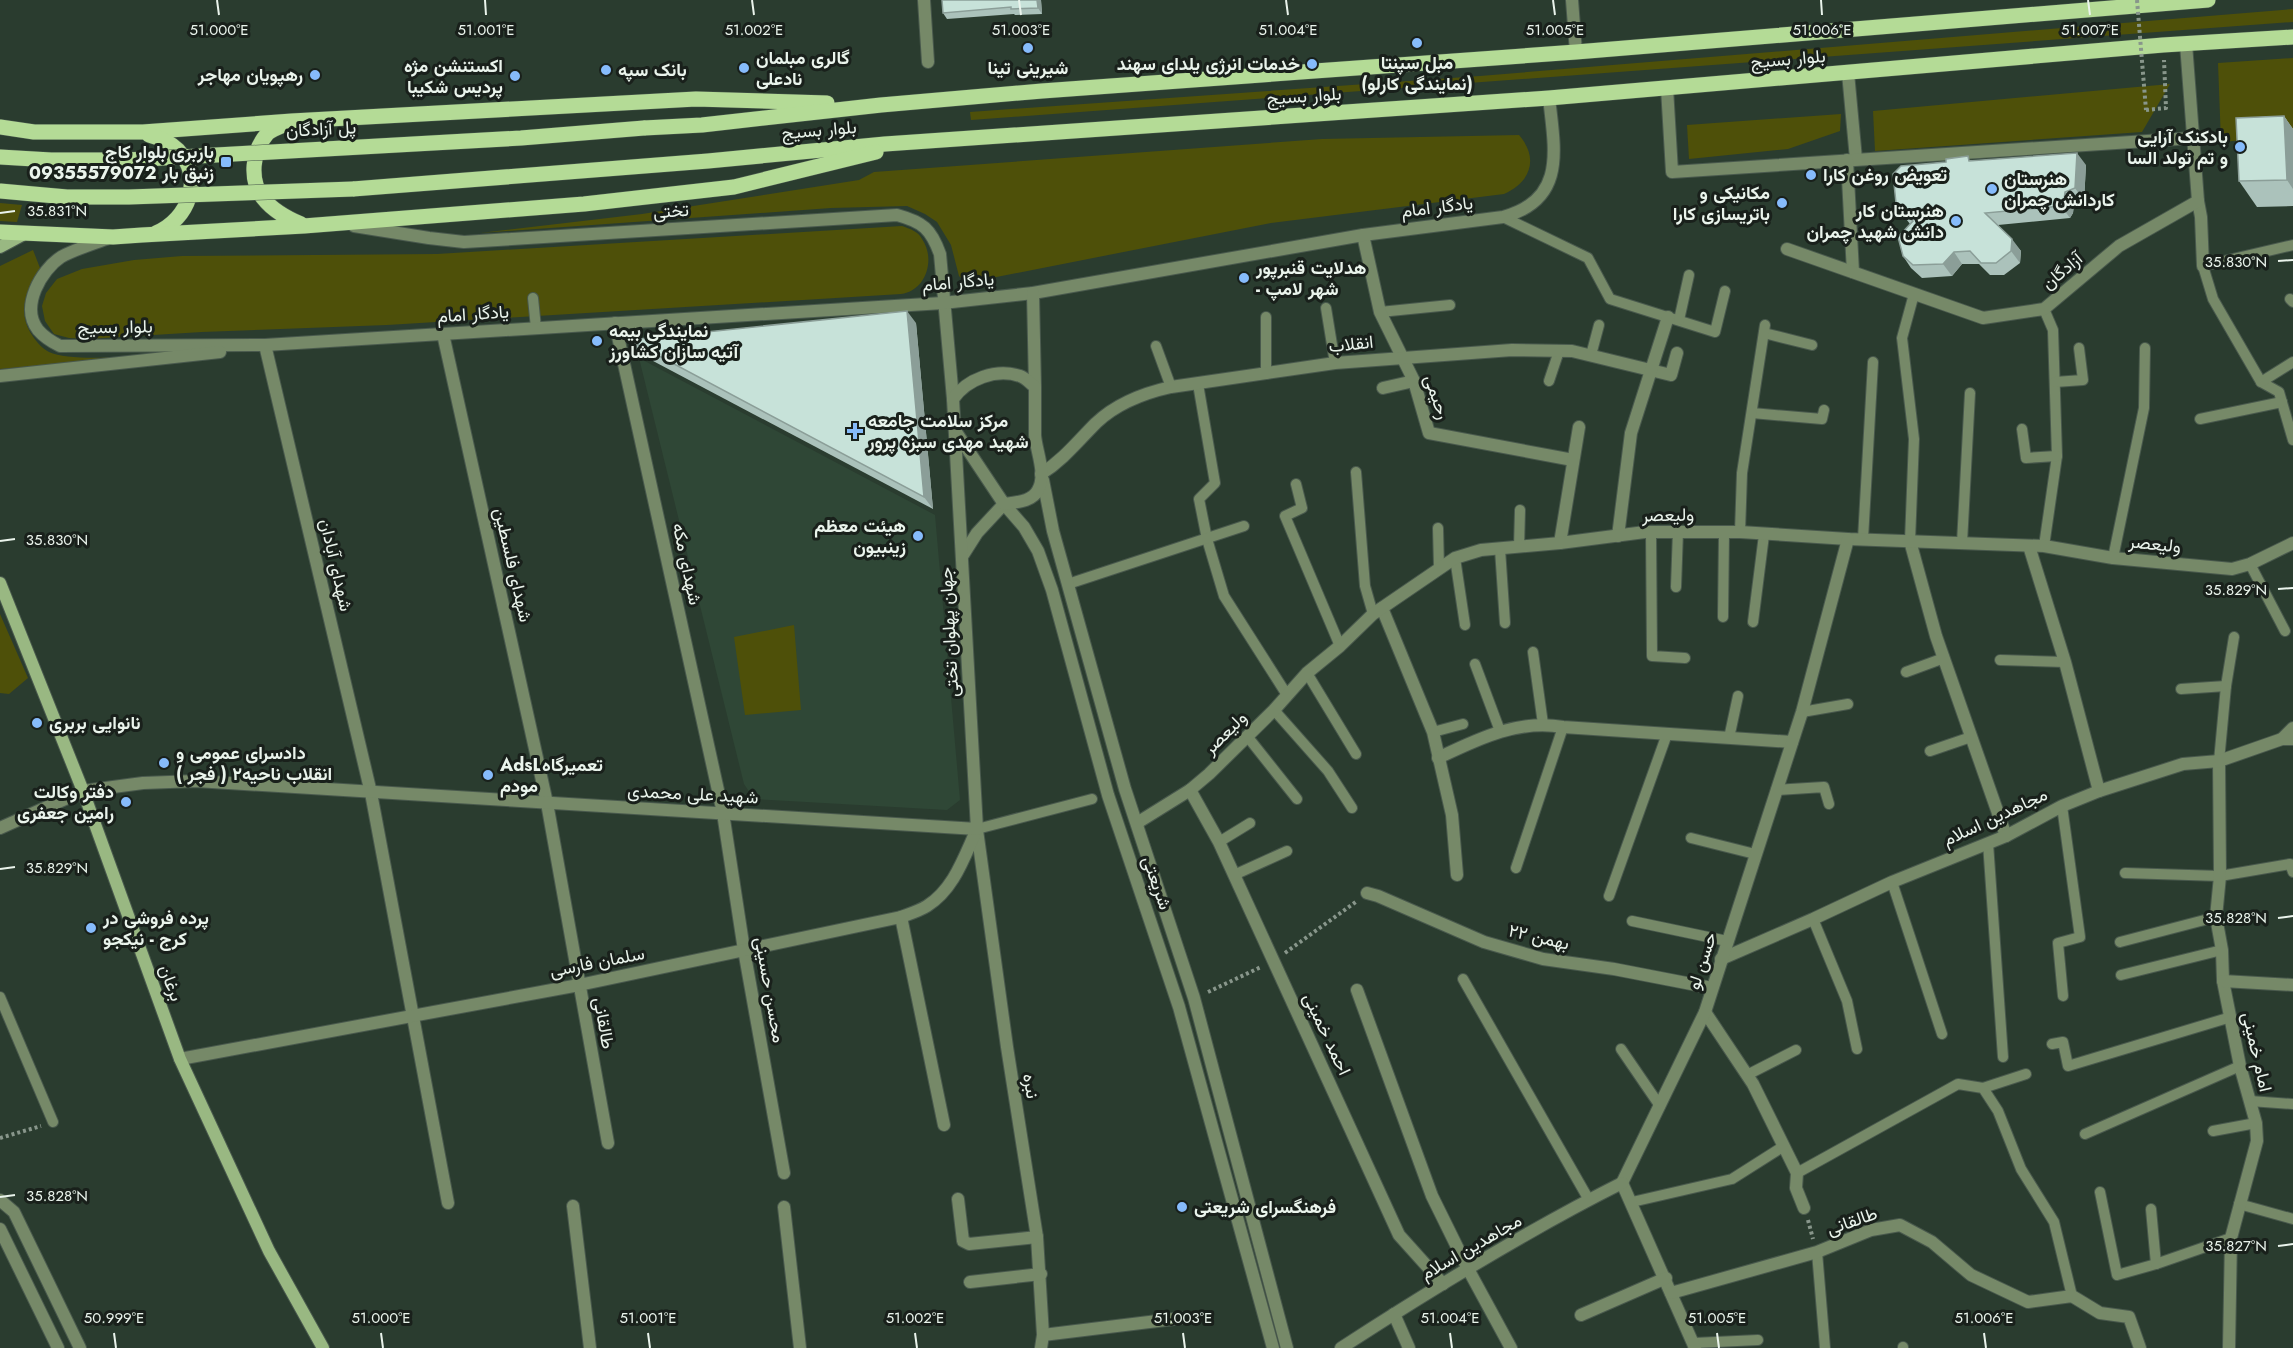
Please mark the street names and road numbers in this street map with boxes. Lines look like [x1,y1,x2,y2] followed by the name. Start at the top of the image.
[1749,43,1827,75] street label: بلوار بسیج
[1266,80,1342,112] street label: بلوار بسیج
[285,114,357,144] street label: پل آزادگان
[780,114,858,146] street label: بلوار بسیج
[1400,190,1474,224] street label: یادگار امام
[652,197,690,225] street label: تختی
[2036,245,2090,296] street label: آزادگان
[921,266,995,298] street label: یادگار امام
[436,299,510,329] street label: یادگار امام
[77,313,153,341] street label: بلوار بسیج
[1327,329,1375,359] street label: انقلاب
[1418,371,1456,423] street label: رحیمی
[1641,502,1694,528] street label: ولیعصر
[487,505,539,625] street label: شهدای فلسطین
[313,516,359,614] street label: شهدای آبادان
[666,521,708,607] street label: شهدای مکه
[2127,528,2182,560] street label: ولیعصر
[933,566,965,698] street label: جهان پهلوان تختی
[1197,705,1253,761] street label: ولیعصر
[627,778,759,810] street label: شهید علی محمدی
[1938,781,2052,853] street label: مجاهدین اسلام
[1136,853,1178,913] street label: شریعتی
[1506,917,1572,957] street label: ۲۲ بهمن
[1681,929,1723,993] street label: حسن لو
[748,935,792,1045] street label: محسن حسینی
[547,940,647,984] street label: سلمان فارسی
[152,961,190,1005] street label: برغان
[1297,989,1357,1079] street label: احمد خمینی
[587,995,621,1051] street label: طالقانی
[2235,1009,2279,1095] street label: امام خمینی
[1016,1071,1046,1101] street label: نبره
[1823,1200,1881,1242] street label: طالقانی
[1415,1207,1527,1287] street label: مجاهدین اسلام

